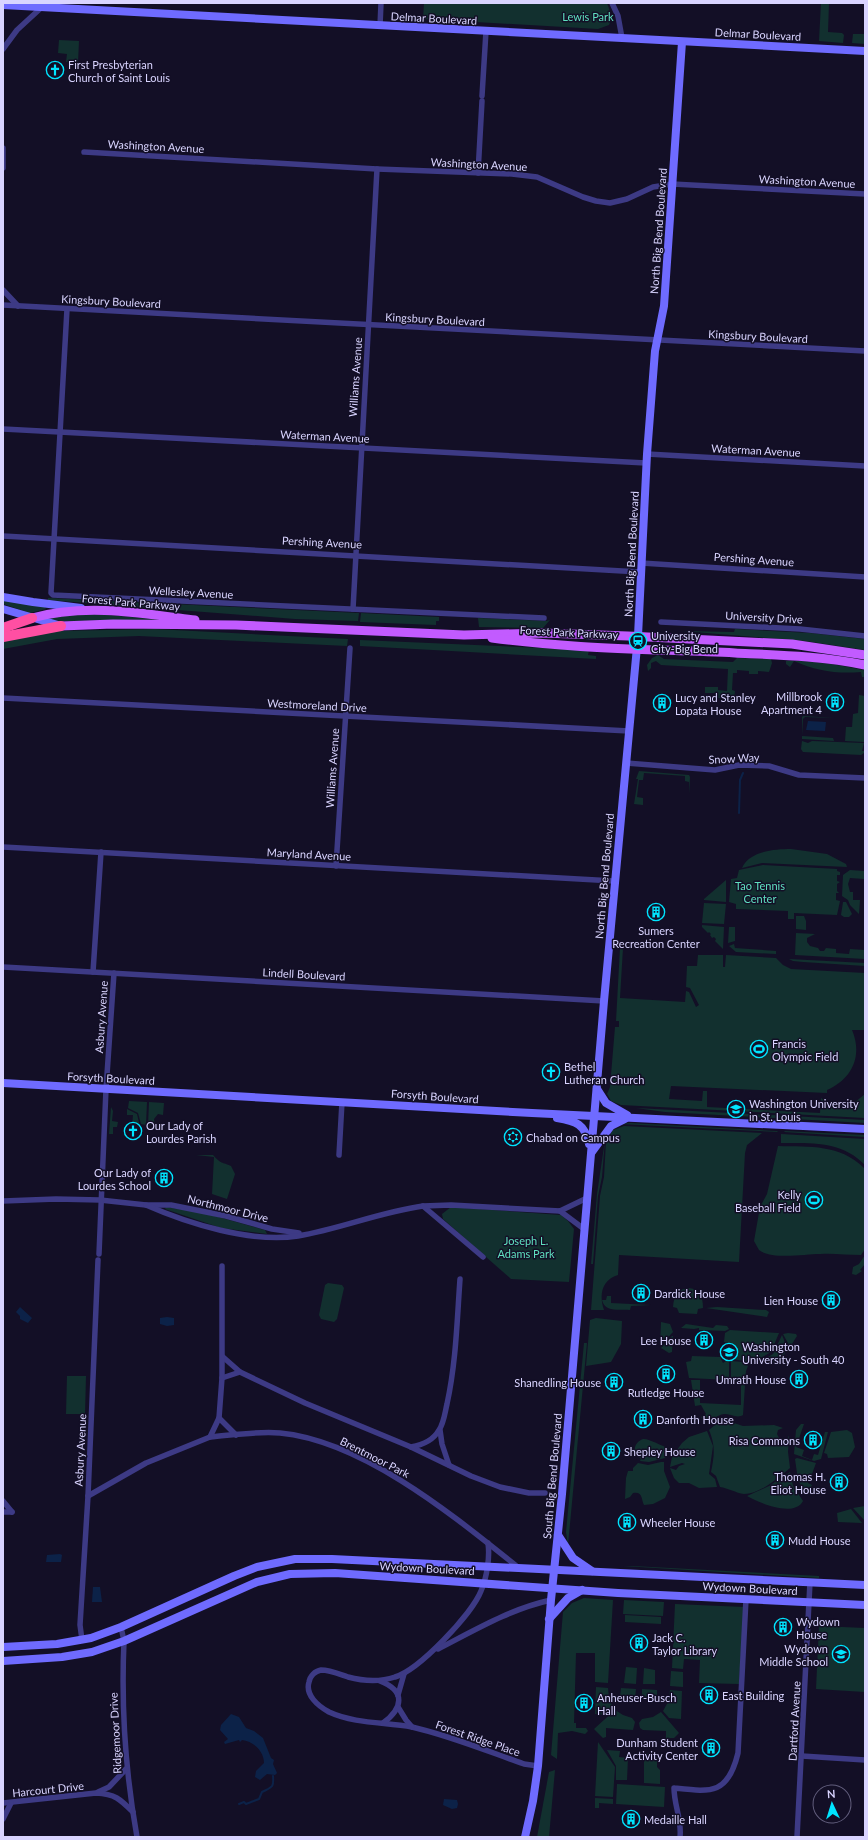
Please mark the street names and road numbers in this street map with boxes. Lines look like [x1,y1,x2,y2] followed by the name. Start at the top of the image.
[390,9,478,27] street label: Delmar Boulevard
[714,25,802,43] street label: Delmar Boulevard
[107,137,205,155] street label: Washington Avenue
[430,155,528,173] street label: Washington Avenue
[647,168,669,294] street label: North Big Bend Boulevard
[758,172,856,190] street label: Washington Avenue
[61,292,161,310] street label: Kingsbury Boulevard
[385,310,485,328] street label: Kingsbury Boulevard
[708,327,808,345] street label: Kingsbury Boulevard
[346,336,364,417] street label: Williams Avenue
[280,427,370,445] street label: Waterman Avenue
[711,441,801,459] street label: Waterman Avenue
[621,491,641,617] street label: North Big Bend Boulevard
[282,533,363,551] street label: Pershing Avenue
[713,550,795,568] street label: Pershing Avenue
[148,583,234,601] street label: Wellesley Avenue
[81,591,181,613] street label: Forest Park Parkway
[725,608,803,626] street label: University Drive
[519,623,619,641] street label: Forest Park Parkway
[267,696,367,714] street label: Westmoreland Drive
[323,727,341,808] street label: Williams Avenue
[708,750,760,766] street label: Snow Way
[592,813,616,939] street label: North Big Bend Boulevard
[267,845,352,863] street label: Maryland Avenue
[262,965,346,983] street label: Lindell Boulevard
[92,980,110,1054] street label: Asbury Avenue
[67,1069,155,1087] street label: Forsyth Boulevard
[391,1086,479,1106] street label: Forsyth Boulevard
[186,1192,270,1224] street label: Northmoor Drive
[72,1413,88,1487] street label: Asbury Avenue
[540,1413,564,1539] street label: South Big Bend Boulevard
[338,1434,412,1480] street label: Brentmoor Park
[379,1559,475,1577] street label: Wydown Boulevard
[702,1579,798,1597] street label: Wydown Boulevard
[785,1680,803,1761] street label: Dartford Avenue
[106,1692,124,1774] street label: Ridgemoor Drive
[434,1717,522,1759] street label: Forest Ridge Place
[12,1779,85,1799] street label: Harcourt Drive

